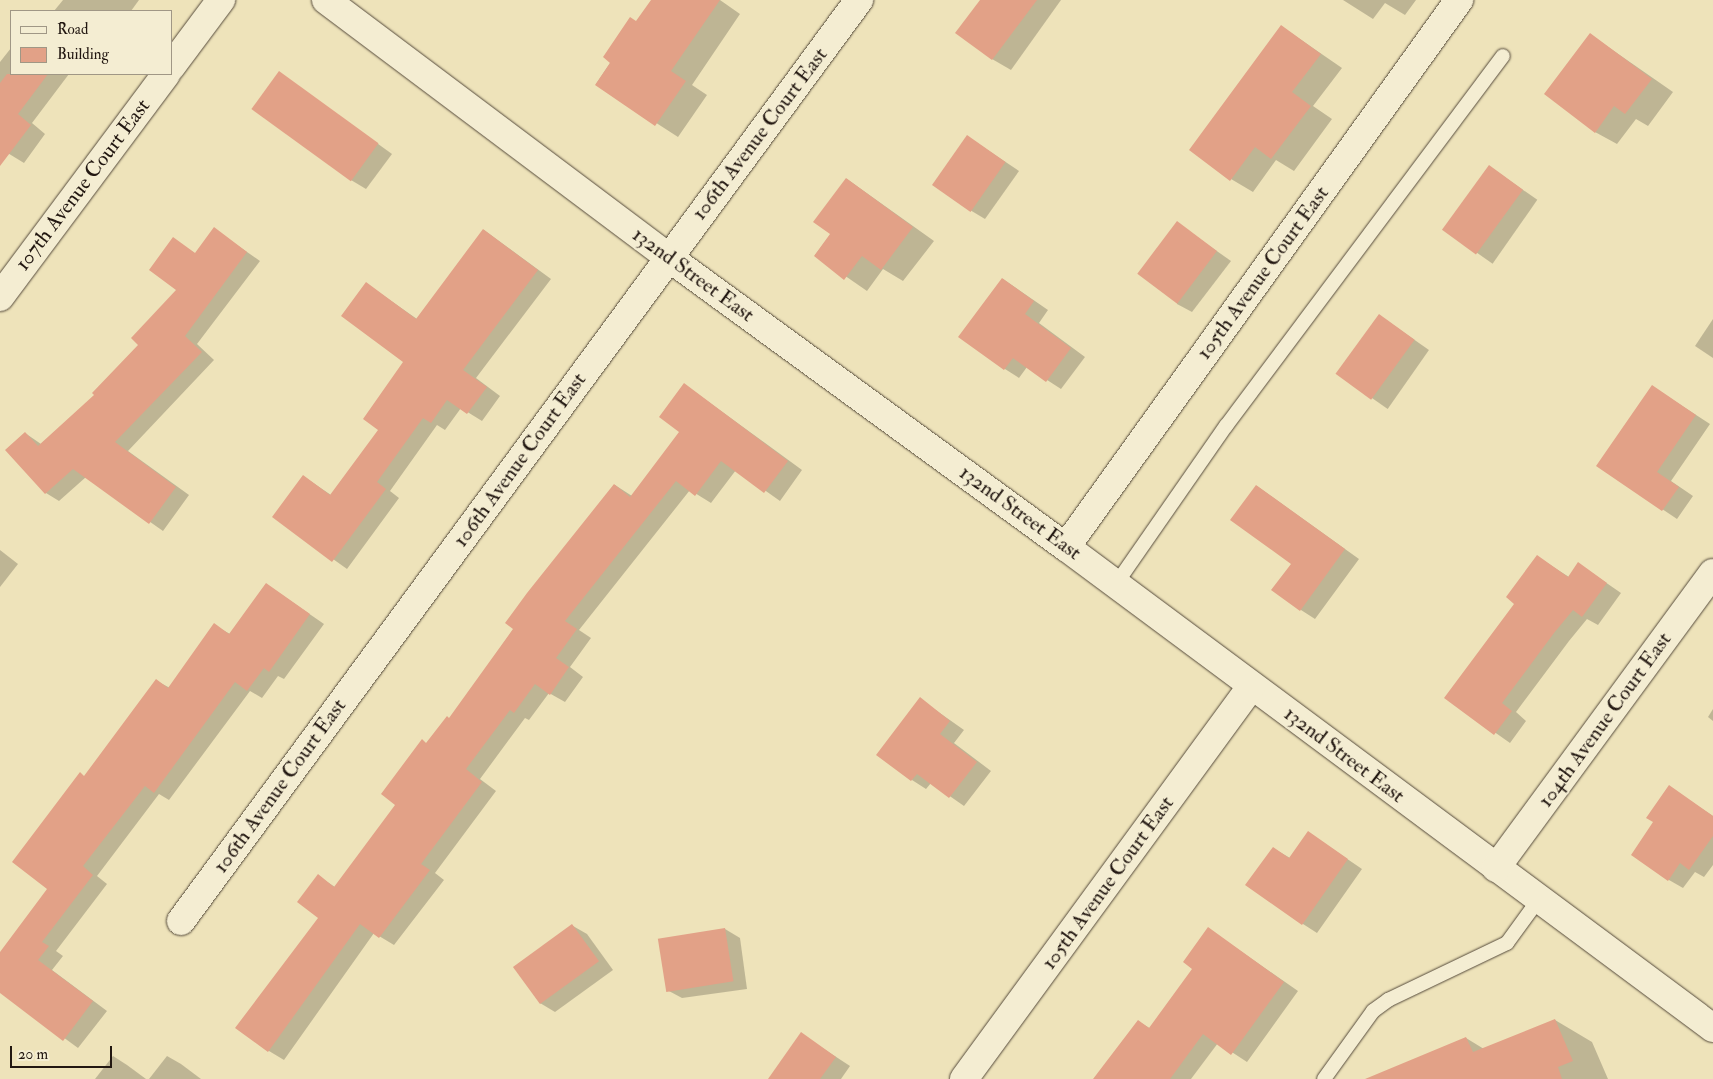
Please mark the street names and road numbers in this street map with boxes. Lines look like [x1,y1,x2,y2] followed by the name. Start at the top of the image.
[687,43,833,225] street label: 106th Avenue Court East
[10,94,156,276] street label: 107th Avenue Court East
[1192,181,1334,365] street label: 105th Avenue Court East
[627,222,759,328] street label: 132nd Street East
[448,368,592,552] street label: 106th Avenue Court East
[954,460,1086,566] street label: 132nd Street East
[1533,628,1677,812] street label: 104th Avenue Court East
[208,694,352,878] street label: 106th Avenue Court East
[1279,701,1409,809] street label: 132nd Street East
[1037,791,1179,975] street label: 105th Avenue Court East

